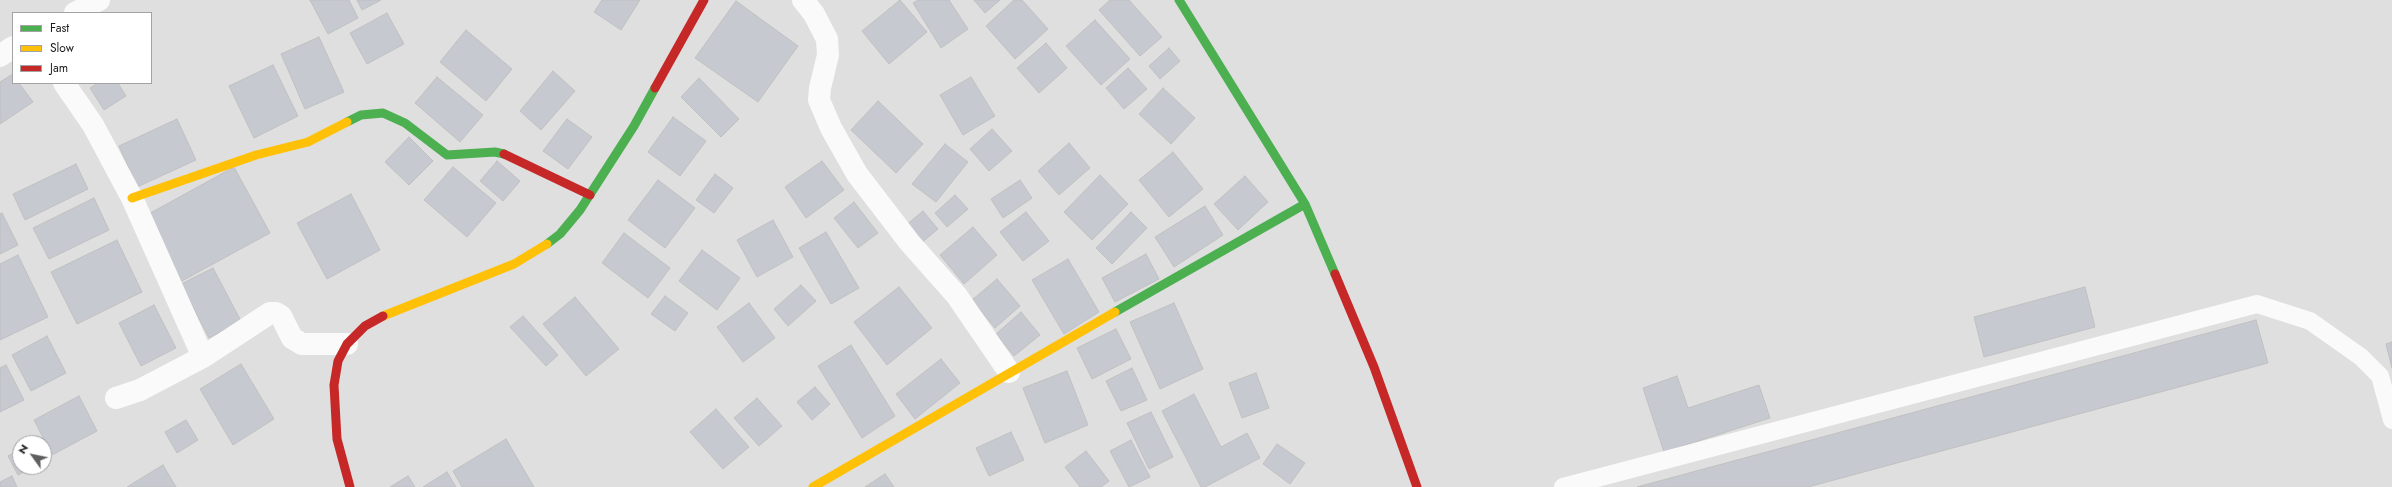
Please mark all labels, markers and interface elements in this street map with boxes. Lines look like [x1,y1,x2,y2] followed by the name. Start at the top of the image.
[12,12,152,84] legend
[50,19,69,37] text: Fast
[50,39,74,57] text: Slow
[50,59,68,77] text: Jam
[12,435,52,475] north arrow
[14,441,32,457] text: N

